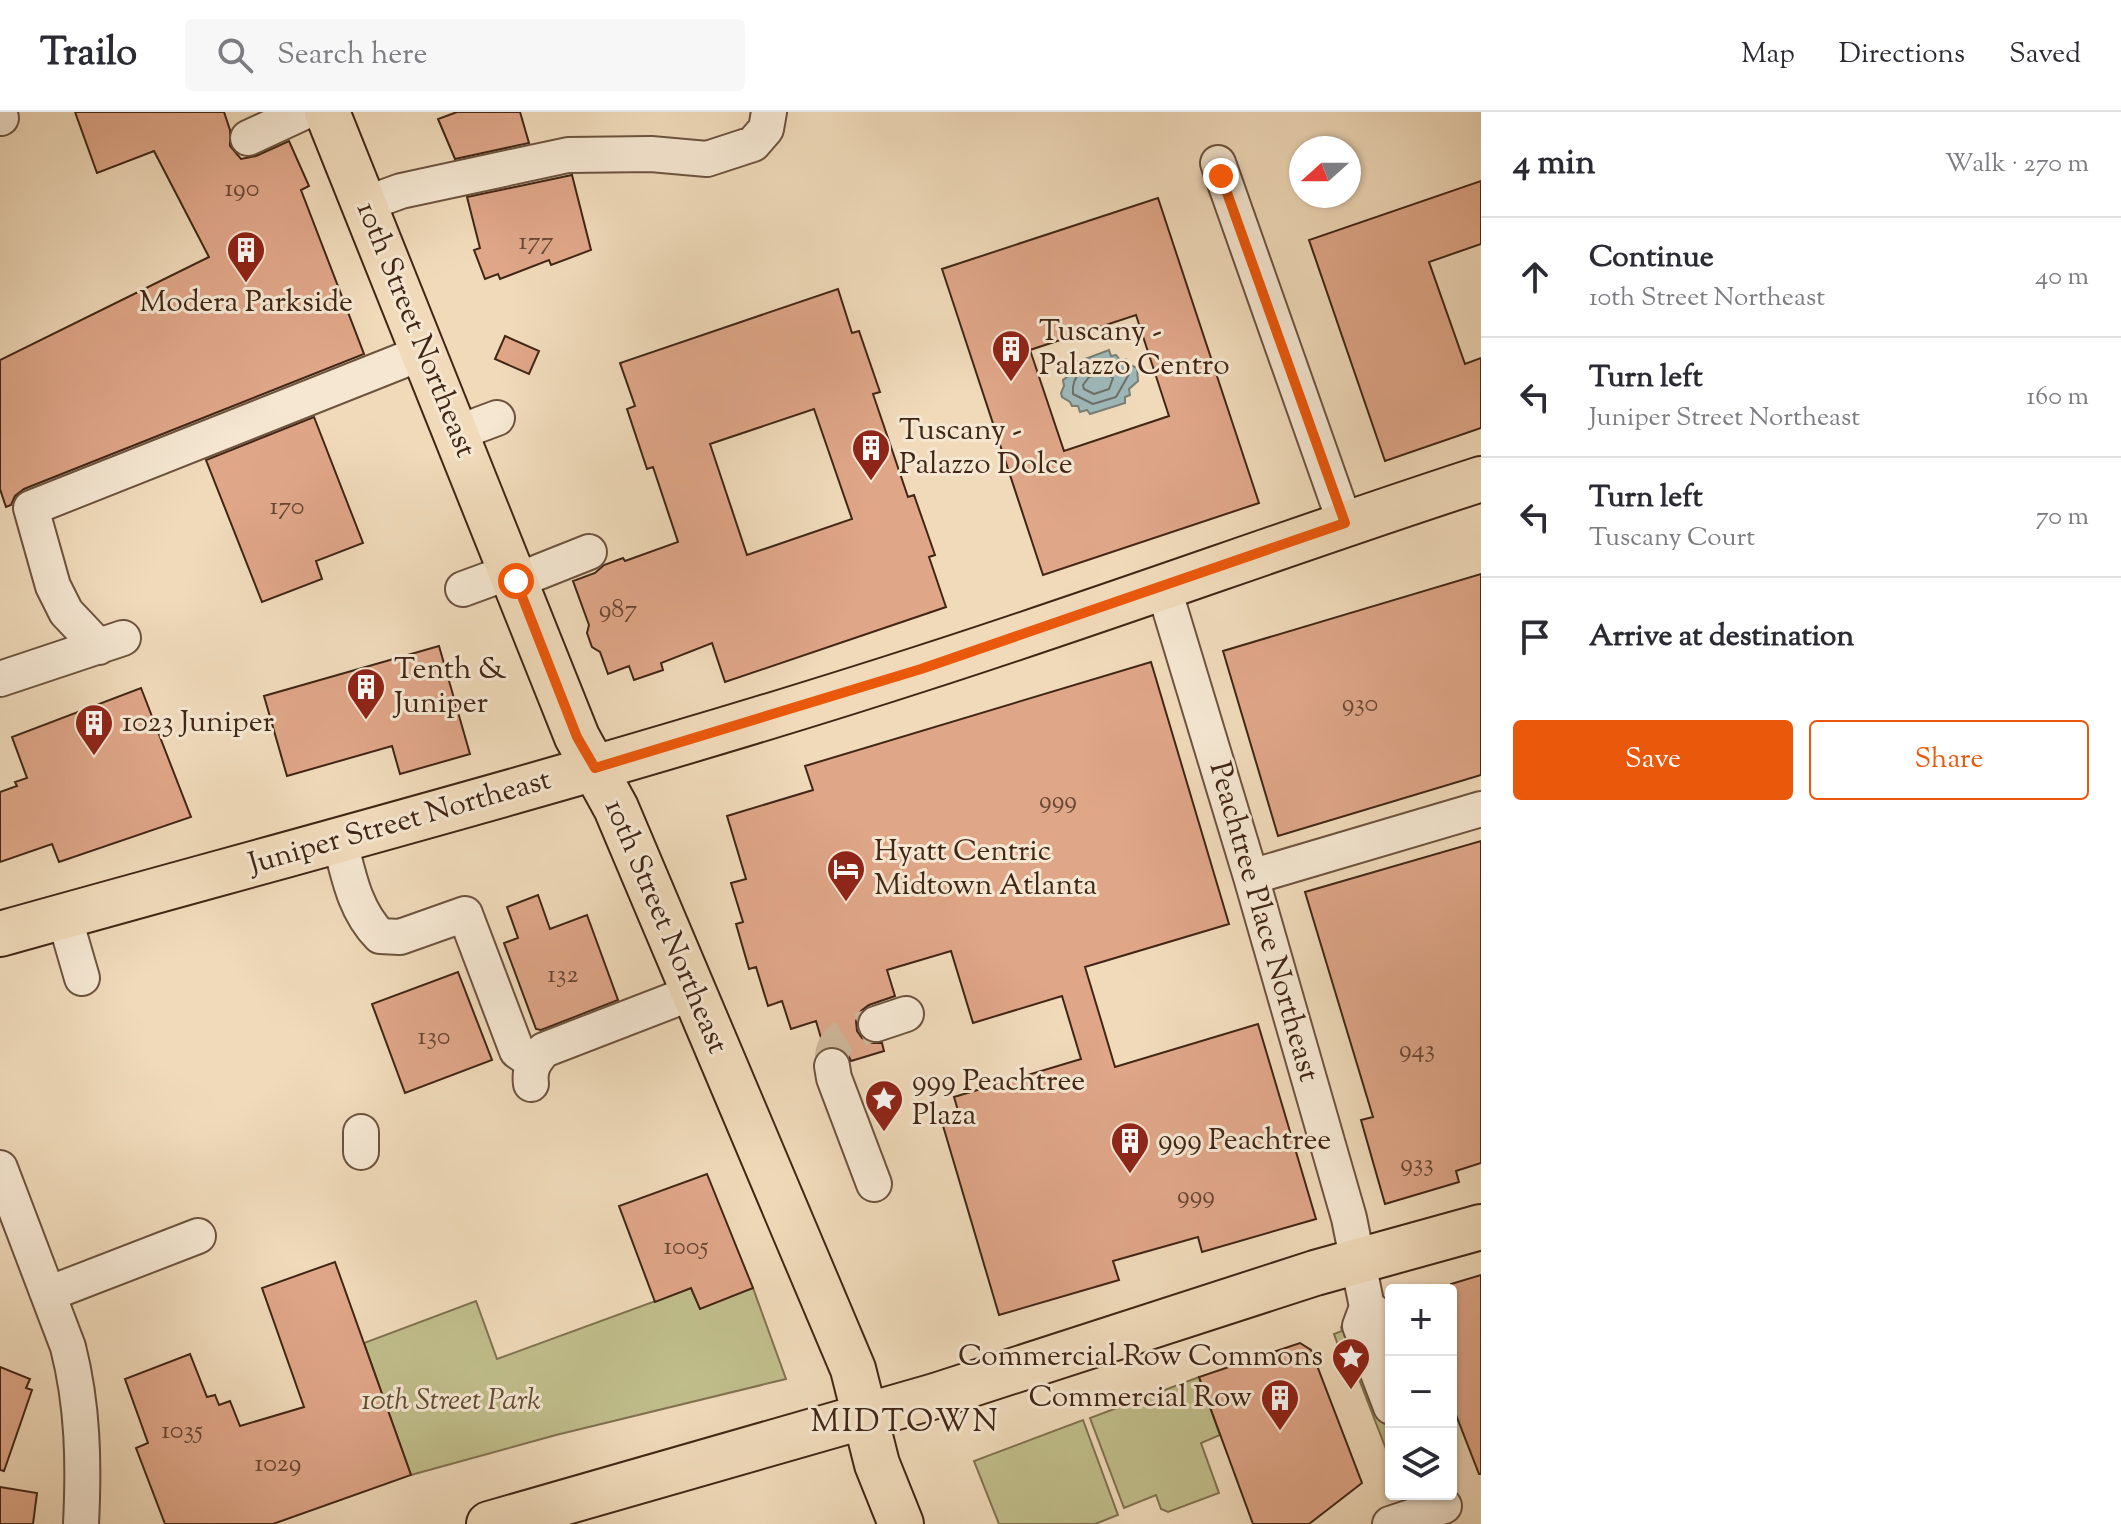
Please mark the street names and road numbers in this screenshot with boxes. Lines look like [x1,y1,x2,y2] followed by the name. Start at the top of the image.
[344,196,486,464] street label: 10th Street Northeast
[1197,757,1329,1087] street label: Peachtree Place Northeast
[242,759,556,887] street label: Juniper Street Northeast
[592,793,738,1061] street label: 10th Street Northeast

